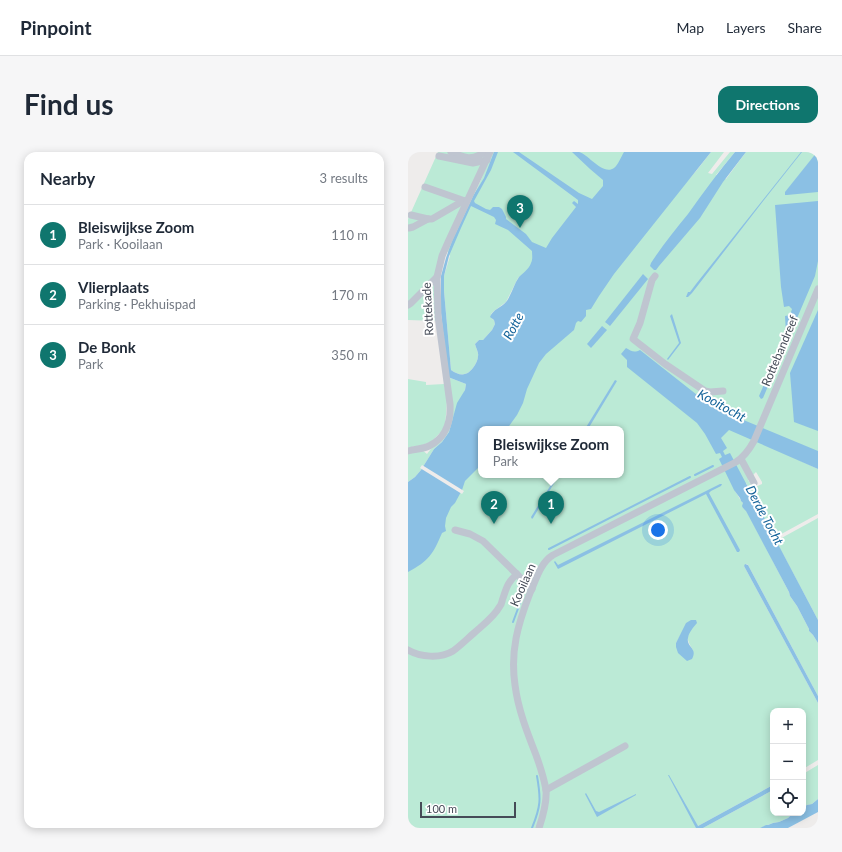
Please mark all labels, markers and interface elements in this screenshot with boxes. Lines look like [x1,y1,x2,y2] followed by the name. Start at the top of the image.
[20,16,91,39] text: Pinpoint
[676,19,704,36] text: Map
[726,19,766,36] text: Layers
[788,19,822,36] text: Share
[718,86,818,123] button: Directions
[24,87,114,121] text: Find us
[40,168,95,189] text: Nearby
[320,170,368,186] text: 3 results
[507,195,533,228] pin: 3
[78,218,194,236] text: Bleiswijkse Zoom
[49,227,57,243] text: 1
[331,227,368,243] text: 110 m
[78,236,163,252] text: Park · Kooilaan
[78,278,149,296] text: Vlierplaats
[419,282,436,336] street label: Rottekade
[49,287,57,303] text: 2
[331,287,368,303] text: 170 m
[78,296,196,312] text: Parking · Pekhuispad
[499,310,527,342] water label: Rotte
[758,312,801,388] street label: Rottebandreef
[78,338,136,356] text: De Bonk
[49,347,57,363] text: 3
[331,347,368,363] text: 350 m
[78,356,103,372] text: Park
[695,385,749,425] water label: Kooitocht
[478,426,624,478] popup
[493,435,609,453] text: Bleiswijkse Zoom
[493,453,518,469] text: Park
[743,483,788,548] water label: Derde Tocht
[481,491,507,524] pin: 2
[538,491,564,524] pin: 1
[648,520,668,540] your location
[506,561,539,609] street label: Kooilaan
[770,708,806,816] map controls
[770,708,806,744] button: +
[770,744,806,780] button: −
[770,780,806,816] button: locate
[420,800,516,819] scale bar
[426,802,457,815] text: 100 m

